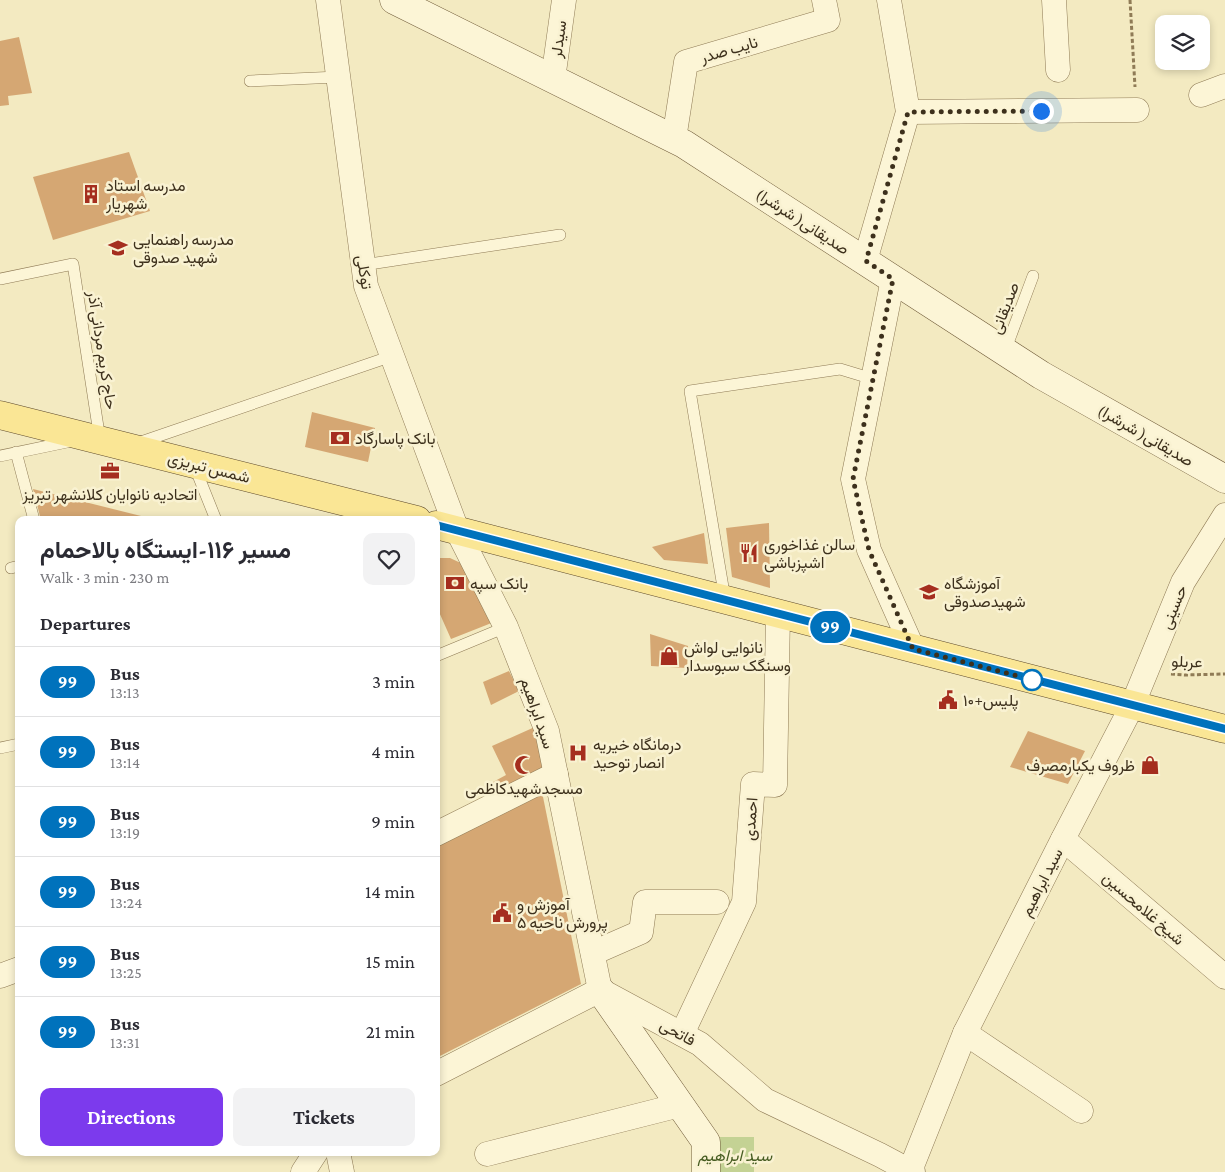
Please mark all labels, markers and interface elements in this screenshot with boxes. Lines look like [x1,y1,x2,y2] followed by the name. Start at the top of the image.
[1155,15,1210,70] map controls
[1155,15,1210,70] button: layers
[547,19,572,60] street label: سیدلر
[697,33,760,68] street label: نایب صدر
[1029,99,1054,124] your location
[105,177,185,214] place label: مدرسه استاد شهریار
[80,183,102,205] building icon: مدرسه استاد شهریار
[752,185,852,259] street label: (شرشرا )صدیقانی
[133,231,234,268] place label: مدرسه راهنمایی شهید صدوقی
[107,237,129,259] school or university icon: مدرسه راهنمایی شهید صدوقی
[351,254,376,291] street label: توکلی
[987,280,1024,337] street label: صدیقانی
[82,289,120,411] street label: حاج کریم مردانی آذر
[1094,401,1196,471] street label: (شرشرا )صدیقانی
[329,427,351,449] bank icon: بانک پاسارگاد
[355,430,435,450] place label: بانک پاسارگاد
[165,449,252,488] street label: شمس تبریزی
[99,460,121,482] office icon: اتحادیه نانوایان کلانشهر تبریز
[21,486,198,505] place label: اتحادیه نانوایان کلانشهر تبریز
[363,533,415,585] button: heart
[40,536,291,563] text: مسیر ۱۱۶-ایستگاه بالاحمام
[764,536,855,574] place label: سالن غذاخوری اشپزباشی
[738,542,760,564] restaurant icon: سالن غذاخوری اشپزباشی
[40,569,169,586] text: Walk · 3 min · 230 m
[444,572,466,594] bank icon: بانک سپه
[470,575,528,595] place label: بانک سپه
[944,575,1026,612] place label: آموزشگاه شهیدصدوقی
[918,581,940,603] school or university icon: آموزشگاه شهیدصدوقی
[1157,583,1192,632] street label: حسینی
[808,611,852,643] line badge: 99
[40,613,131,634] text: Departures
[820,617,840,637] text: 99
[683,639,791,676] place label: نانوایی لواش وسنگک سبوسدار
[658,645,680,667] shop icon: نانوایی لواش وسنگک سبوسدار
[1171,652,1203,673] street label: عربلو
[110,663,140,684] text: Bus
[1021,669,1043,691] unlabelled marker
[372,671,415,692] text: 3 min
[58,672,77,692] text: 99
[516,675,558,752] street label: سید ابراهیم
[110,684,139,701] text: 13:13
[937,689,959,711] public building icon: پلیس+۱۰
[963,692,1018,712] place label: پلیس+۱۰
[110,733,140,754] text: Bus
[593,736,682,773] place label: درمانگاه خیریه انصار توحید
[371,741,415,762] text: 4 min
[58,742,77,762] text: 99
[567,742,589,764] hospital icon: درمانگاه خیریه انصار توحید
[110,754,140,771] text: 13:14
[513,754,535,776] mosque icon: مسجدشهیدکاظمی
[1139,754,1161,776] shop icon: ظروف یکبارمصرف
[1026,757,1135,776] place label: ظروف یکبارمصرف
[465,780,583,799] place label: مسجدشهیدکاظمی
[741,797,762,841] street label: احمدی
[110,803,140,824] text: Bus
[371,811,415,832] text: 9 min
[58,812,77,832] text: 99
[110,824,140,841] text: 13:19
[1017,845,1068,920] street label: سید ابراهیم
[1098,868,1188,951] street label: شیخ غلامحسین
[110,873,140,894] text: Bus
[365,881,415,902] text: 14 min
[58,882,77,902] text: 99
[110,894,142,911] text: 13:24
[517,896,608,934] place label: آموزش و پرورش ناحیه ۵
[491,902,513,924] public building icon: آموزش و پرورش ناحیه ۵
[110,943,140,964] text: Bus
[366,951,415,972] text: 15 min
[58,952,77,972] text: 99
[110,964,142,981] text: 13:25
[110,1013,140,1034] text: Bus
[656,1016,698,1051] street label: فاتحی
[366,1021,415,1042] text: 21 min
[58,1022,77,1042] text: 99
[110,1034,139,1051] text: 13:31
[40,1088,223,1146] button: Directions
[233,1088,415,1146] button: Tickets
[697,1147,772,1166] park label: سید ابراهیم

